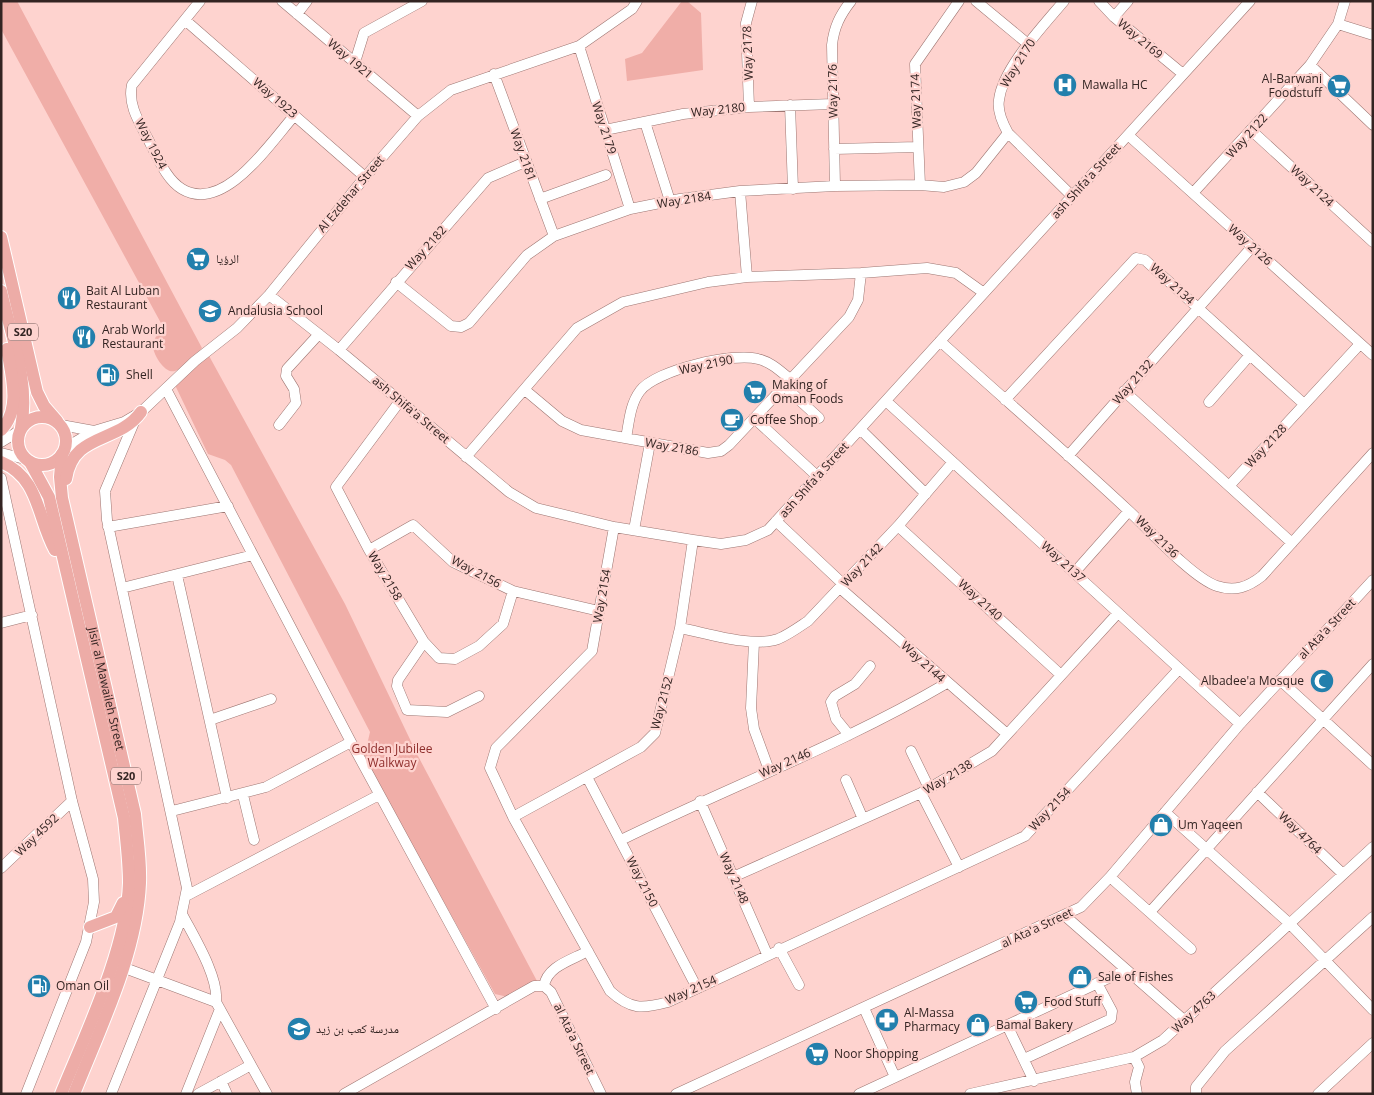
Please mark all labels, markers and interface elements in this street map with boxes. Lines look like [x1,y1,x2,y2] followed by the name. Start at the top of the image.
[1114,15,1167,63] street label: Way 2169
[738,25,757,80] street label: Way 2178
[324,35,377,83] street label: Way 1921
[996,35,1039,90] street label: Way 2170
[824,64,841,118] street label: Way 2176
[1262,70,1323,101] place label: Al-Barwani Foodstuff
[1052,72,1078,98] hospital icon: Mawalla HC
[249,73,302,122] street label: Way 1923
[906,73,925,128] street label: Way 2174
[1326,73,1352,99] supermarket icon: Al-Barwani Foodstuff
[1082,76,1148,93] place label: Mawalla HC
[690,98,746,121] street label: Way 2180
[588,99,621,156] street label: Way 2179
[1222,110,1271,162] street label: Way 2122
[132,116,171,172] street label: Way 1924
[506,126,541,183] street label: Way 2181
[1047,139,1124,222] street label: ash Shifa'a Street
[313,152,388,236] street label: Al Ezdehar Street
[1287,161,1338,210] street label: Way 2124
[656,187,712,212] street label: Way 2184
[1224,220,1276,269] street label: Way 2126
[401,222,450,274] street label: Way 2182
[185,246,211,272] supermarket icon: الرؤيا
[216,250,239,267] place label: الرؤيا
[1146,259,1198,308] street label: Way 2134
[86,282,160,313] place label: Bait Al Luban Restaurant
[56,285,82,311] restaurant icon: Bait Al Luban Restaurant
[197,298,223,324] school or university icon: Andalusia School
[228,302,323,319] place label: Andalusia School
[102,321,165,352] place label: Arab World Restaurant
[8,324,38,341] road number: S20
[71,324,97,350] restaurant icon: Arab World Restaurant
[678,351,734,378] street label: Way 2190
[1108,355,1157,408] street label: Way 2132
[95,362,121,388] fuel station icon: Shell
[126,366,153,383] place label: Shell
[369,372,454,447] street label: ash Shifa'a Street
[772,376,844,407] place label: Making of Oman Foods
[742,379,768,405] supermarket icon: Making of Oman Foods
[719,407,745,433] cafe icon: Coffee Shop
[750,411,818,428] place label: Coffee Shop
[1241,420,1290,471] street label: Way 2128
[644,433,700,460] street label: Way 2186
[775,438,852,521] street label: ash Shifa'a Street
[1132,512,1183,562] street label: Way 2136
[1037,537,1089,586] street label: Way 2137
[837,539,886,590] street label: Way 2142
[364,548,407,604] street label: Way 2158
[448,551,504,592] street label: Way 2156
[588,568,615,624] street label: Way 2154
[954,575,1006,624] street label: Way 2140
[1294,595,1359,663] street label: al Ata'a Street
[84,624,129,752] street label: Jisir al Mawaileh Street
[897,637,949,686] street label: Way 2144
[1309,668,1335,694] mosque icon: Albadee'a Mosque
[1201,672,1304,689] place label: Albadee'a Mosque
[646,674,677,731] street label: Way 2152
[352,740,433,771] park label: Golden Jubilee Walkway
[757,744,813,781] street label: Way 2146
[920,755,976,798] street label: Way 2138
[111,768,141,784] road number: S20
[1025,783,1074,834] street label: Way 2154
[1275,808,1326,858] street label: Way 4764
[11,810,62,860] street label: Way 4592
[1148,812,1174,838] shop icon: Um Yaqeen
[1178,816,1243,833] place label: Um Yaqeen
[716,850,753,906] street label: Way 2148
[623,854,662,910] street label: Way 2150
[998,904,1075,952] street label: al Ata'a Street
[1067,964,1093,990] shop icon: Sale of Fishes
[1098,968,1174,985] place label: Sale of Fishes
[663,971,719,1008] street label: Way 2154
[26,973,52,999] fuel station icon: Oman Oil
[56,977,109,994] place label: Oman Oil
[1168,987,1219,1036] street label: Way 4763
[1013,989,1039,1015] supermarket icon: Food Stuff
[1044,993,1102,1010] place label: Food Stuff
[550,1000,599,1077] street label: al Ata'a Street
[904,1004,961,1035] place label: Al-Massa Pharmacy
[874,1007,900,1033] pharmacy icon: Al-Massa Pharmacy
[965,1012,991,1038] shop icon: Bamal Bakery
[286,1016,312,1042] school or university icon: مدرسة كعب بن زيد
[996,1016,1074,1033] place label: Bamal Bakery
[316,1020,399,1037] place label: مدرسة كعب بن زيد
[804,1041,830,1067] supermarket icon: Noor Shopping
[834,1045,919,1062] place label: Noor Shopping

